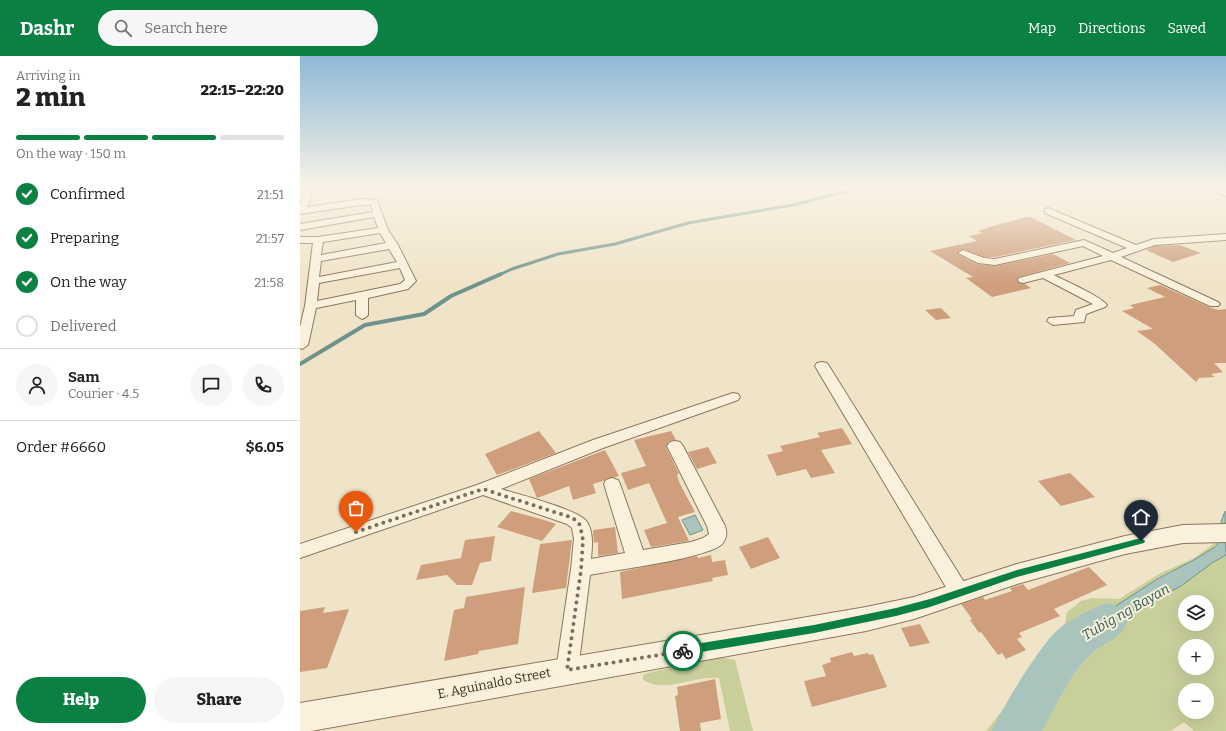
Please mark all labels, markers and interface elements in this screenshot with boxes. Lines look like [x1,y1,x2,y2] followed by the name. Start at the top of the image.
[98,10,378,46] search box
[20,17,74,40] text: Dashr
[112,17,134,39] icon: search
[144,19,227,37] text: Search here
[1028,20,1056,37] text: Map
[1078,20,1146,37] text: Directions
[1168,20,1206,37] text: Saved
[16,68,81,83] text: Arriving in
[200,81,284,99] text: 22:15–22:20
[16,82,86,113] text: 2 min
[16,146,126,161] text: On the way · 150 m
[16,183,38,205] icon: check
[50,185,125,203] text: Confirmed
[257,187,284,202] text: 21:51
[16,227,38,249] icon: check
[50,229,119,247] text: Preparing
[256,231,284,246] text: 21:57
[16,271,38,293] icon: check
[50,273,127,291] text: On the way
[254,275,284,290] text: 21:58
[50,317,117,335] text: Delivered
[16,364,58,406] button: person
[190,364,232,406] button: chat
[242,364,284,406] button: phone
[68,368,100,386] text: Sam
[68,386,139,401] text: Courier · 4.5
[16,438,106,456] text: Order #6660
[245,438,284,456] text: $6.05
[339,491,373,532] pin
[345,497,367,519] icon: bag
[1124,500,1158,541] pin
[1130,506,1152,528] icon: home
[1079,580,1173,644] water label: Tubig ng Bayan
[1178,595,1214,719] map controls
[1178,595,1214,631] button: layers
[663,631,703,671] courier
[1178,639,1214,675] button: +
[672,640,694,662] icon: bike
[436,665,552,701] street label: E. Aguinaldo Street
[16,677,146,723] button: Help
[154,677,284,723] button: Share
[1178,683,1214,719] button: −

